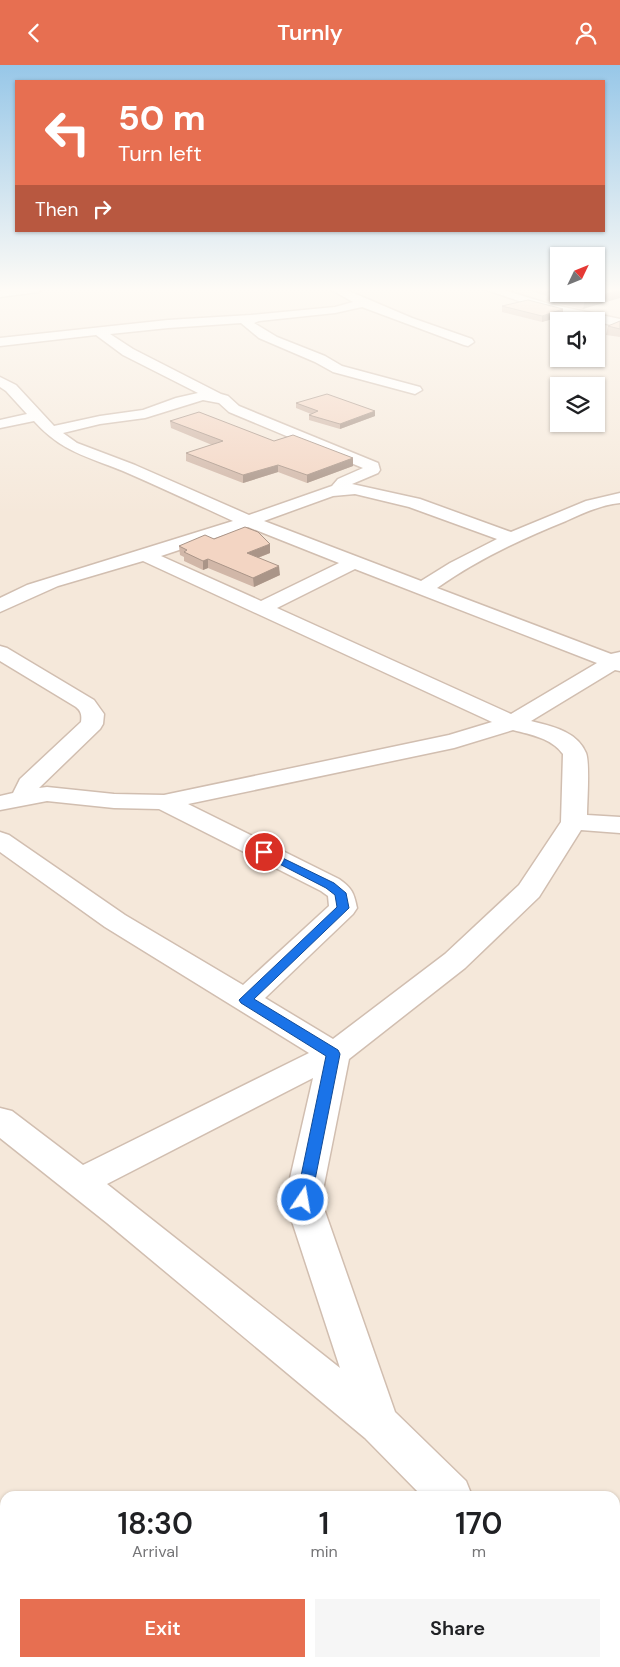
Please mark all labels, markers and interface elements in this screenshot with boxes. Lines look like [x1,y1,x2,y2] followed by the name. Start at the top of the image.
[277,18,343,47] text: Turnly
[20,19,48,47] icon: back
[572,19,600,47] icon: person
[118,95,206,141] text: 50 m
[35,100,100,165] icon: left
[118,139,202,168] text: Turn left
[88,195,116,223] icon: right
[35,197,78,222] text: Then
[550,247,605,303] north arrow
[550,247,605,432] map controls
[550,312,605,367] button: sound
[550,377,605,432] button: layers
[243,831,285,873] pin
[250,838,278,866] icon: arrive
[276,1173,328,1225] position arrow
[118,1504,193,1543] text: 18:30
[319,1504,329,1543] text: 1
[455,1504,502,1543] text: 170
[132,1541,178,1562] text: Arrival
[310,1541,338,1562] text: min
[472,1541,486,1562] text: m
[20,1599,305,1657] button: Exit
[315,1599,600,1657] button: Share

